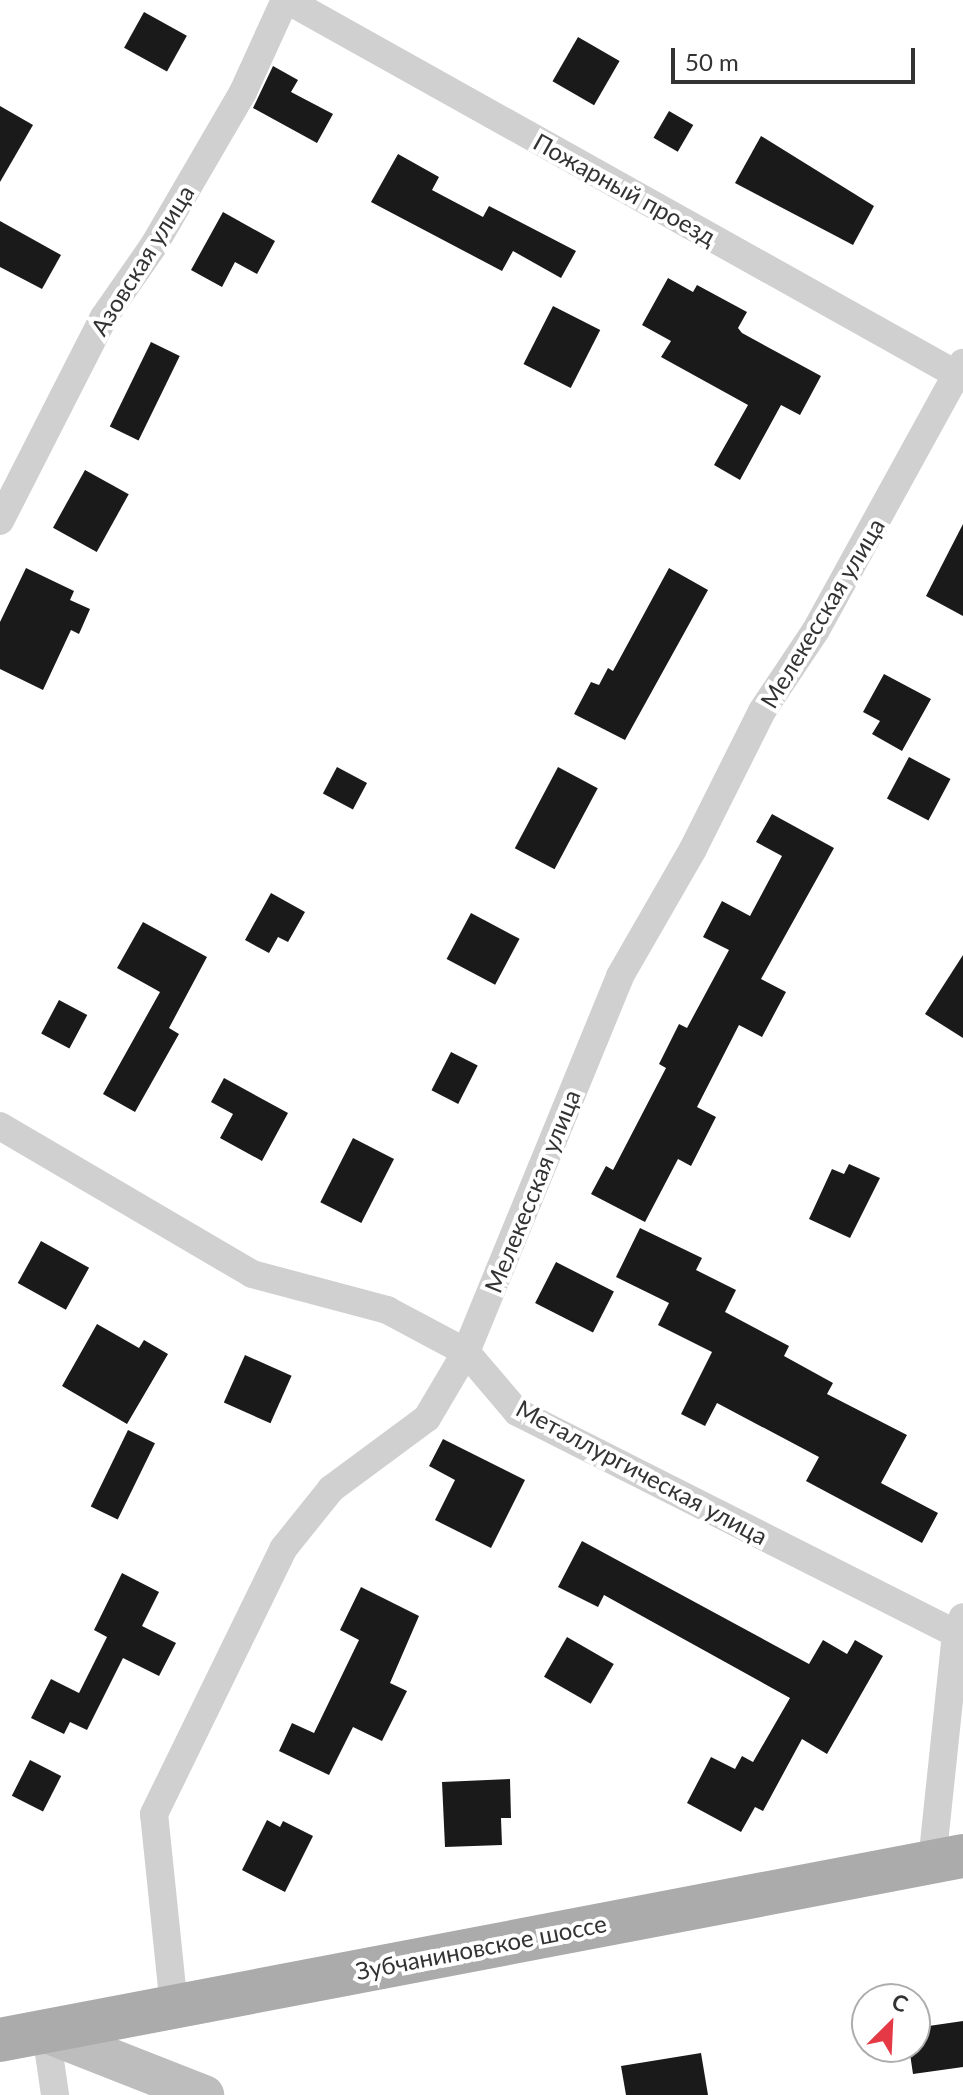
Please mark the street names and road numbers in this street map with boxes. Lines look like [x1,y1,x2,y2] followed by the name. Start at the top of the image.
[529,127,721,251] street label: Пожарный проезд
[84,180,200,340] street label: Азовская улица
[754,513,890,713] street label: Мелекесская улица
[478,1085,586,1297] street label: Мелекесская улица
[511,1393,773,1551] street label: Металлургическая улица
[353,1909,609,1985] street label: Зубчаниновское шоссе

